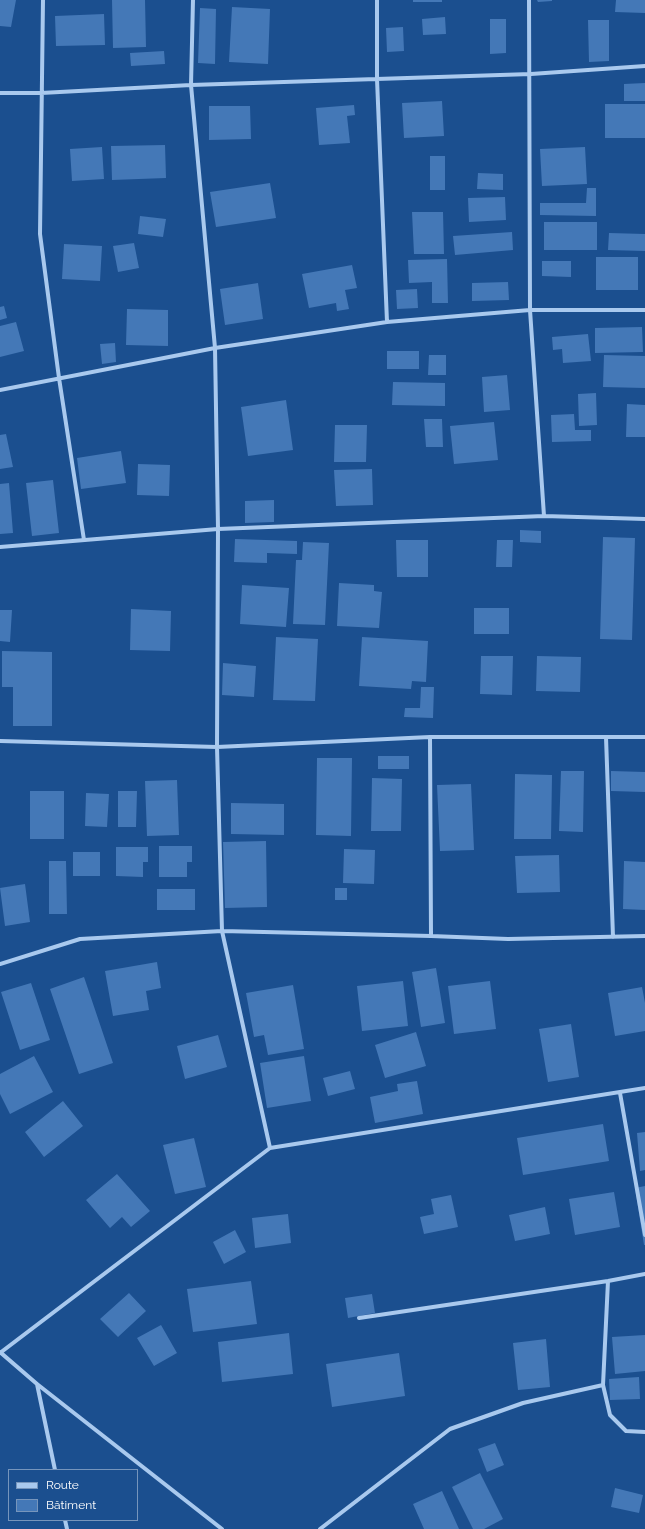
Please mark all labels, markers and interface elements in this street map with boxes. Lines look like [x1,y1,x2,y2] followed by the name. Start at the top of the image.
[8,1469,138,1521] legend
[46,1478,79,1492] text: Route
[46,1498,96,1512] text: Bâtiment

